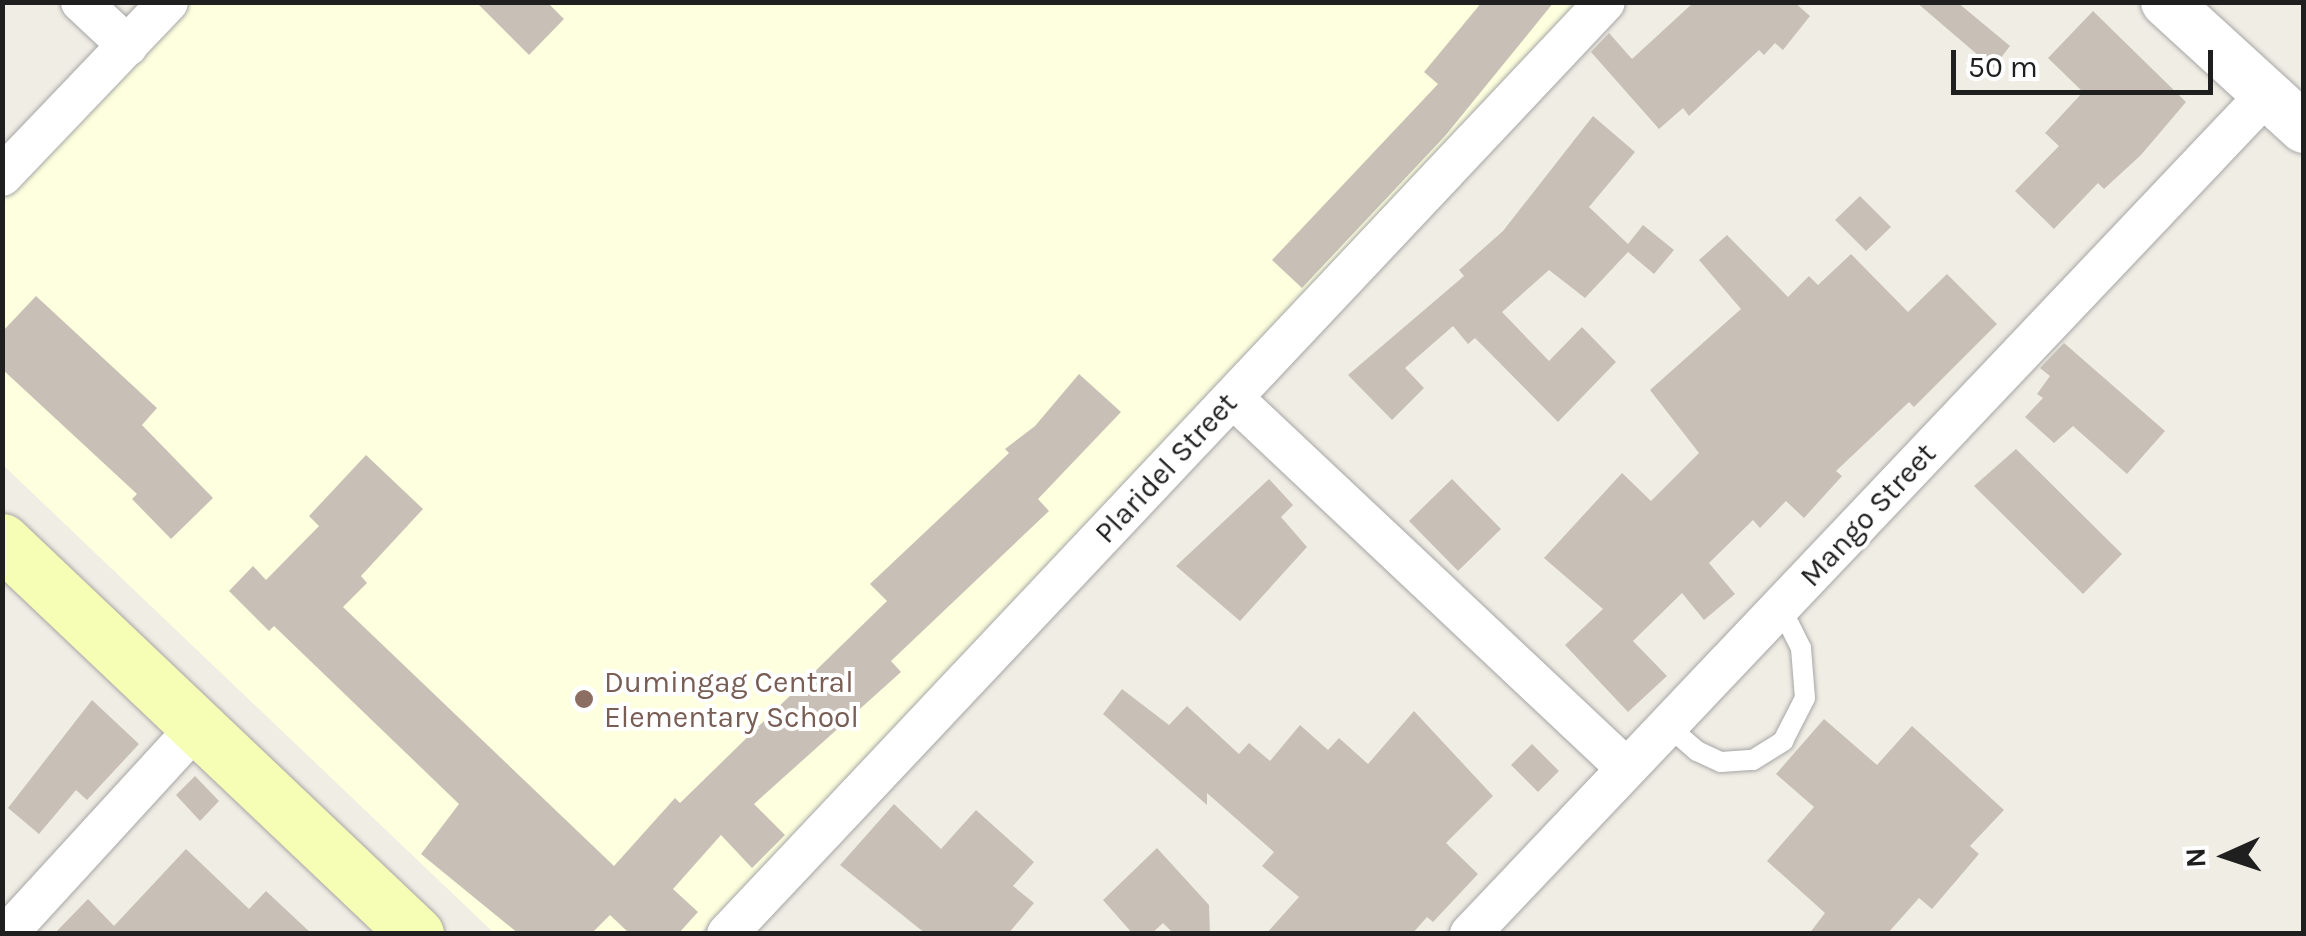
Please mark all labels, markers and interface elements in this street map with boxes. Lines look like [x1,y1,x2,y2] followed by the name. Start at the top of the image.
[1956,30,2218,92] scale bar
[1968,49,2038,85] text: 50 m
[1087,385,1245,551] street label: Plaridel Street
[1792,436,1944,594] street label: Mango Street
[604,664,859,734] place label: Dumingag Central Elementary School
[573,688,595,710] marker: Dumingag Central Elementary School
[2176,806,2276,906] north arrow
[2179,847,2213,868] text: N

